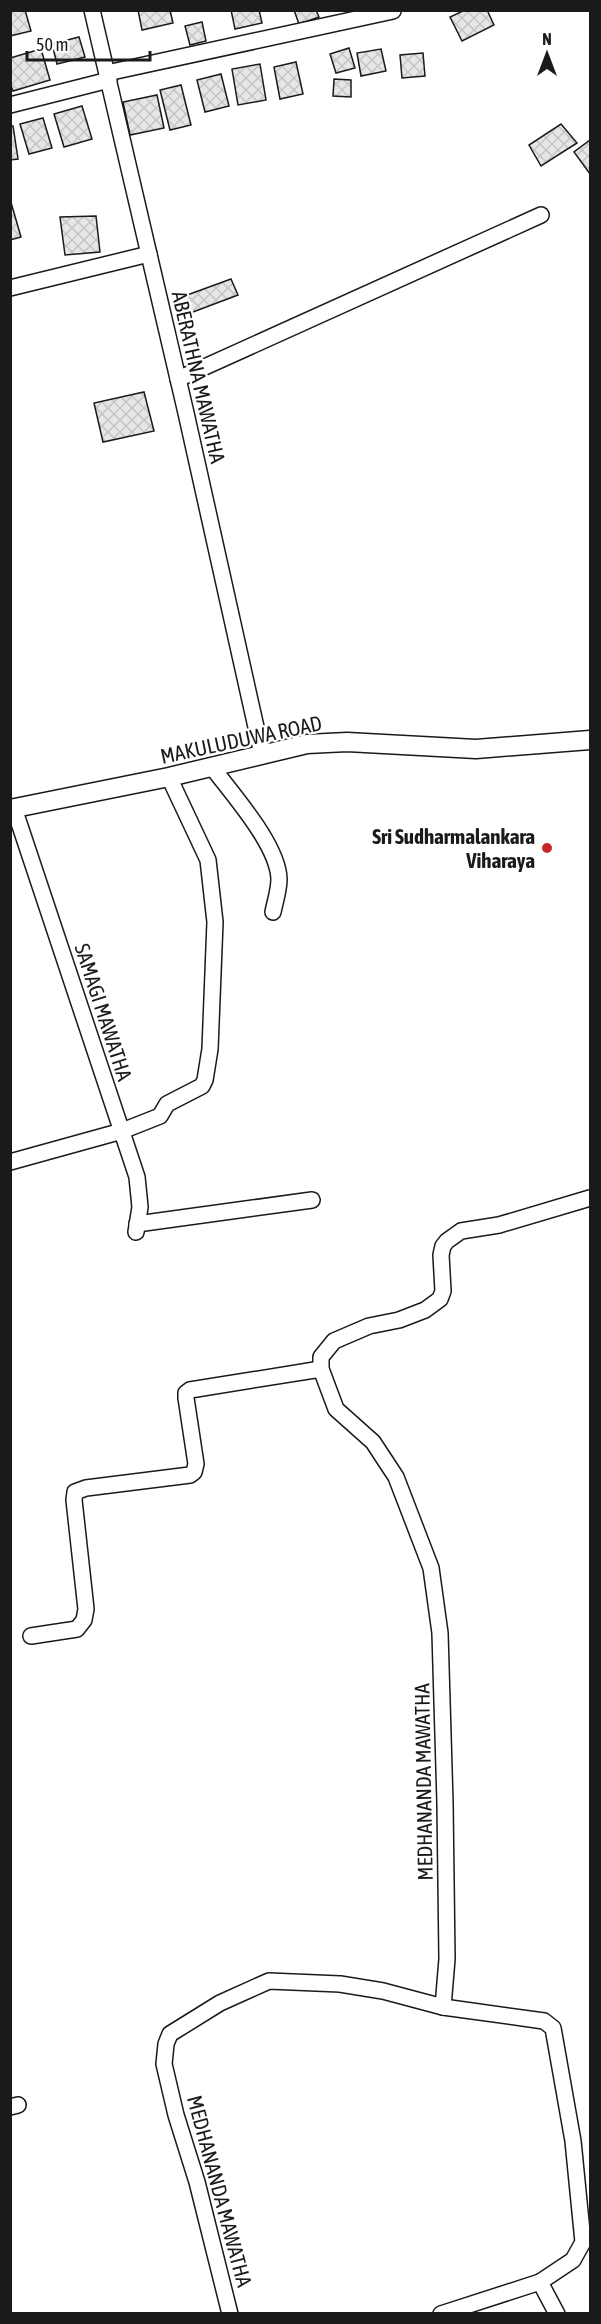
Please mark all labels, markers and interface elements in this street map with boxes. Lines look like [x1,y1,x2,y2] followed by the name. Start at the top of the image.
[27,24,150,62] scale bar
[517,24,577,84] north arrow
[542,30,552,48] text: N
[36,34,68,55] text: 50 m
[168,289,231,466] street label: ABERATHNA MAWATHA
[158,710,324,768] street label: MAKULUDUWA ROAD
[372,824,535,872] place label: Sri Sudharmalankara Viharaya
[540,841,554,855] marker: Sri Sudharmalankara Viharaya
[71,940,138,1084] street label: SAMAGI MAWATHA
[409,1683,437,1881] street label: MEDHANANDA MAWATHA
[183,2093,257,2290] street label: MEDHANANDA MAWATHA

